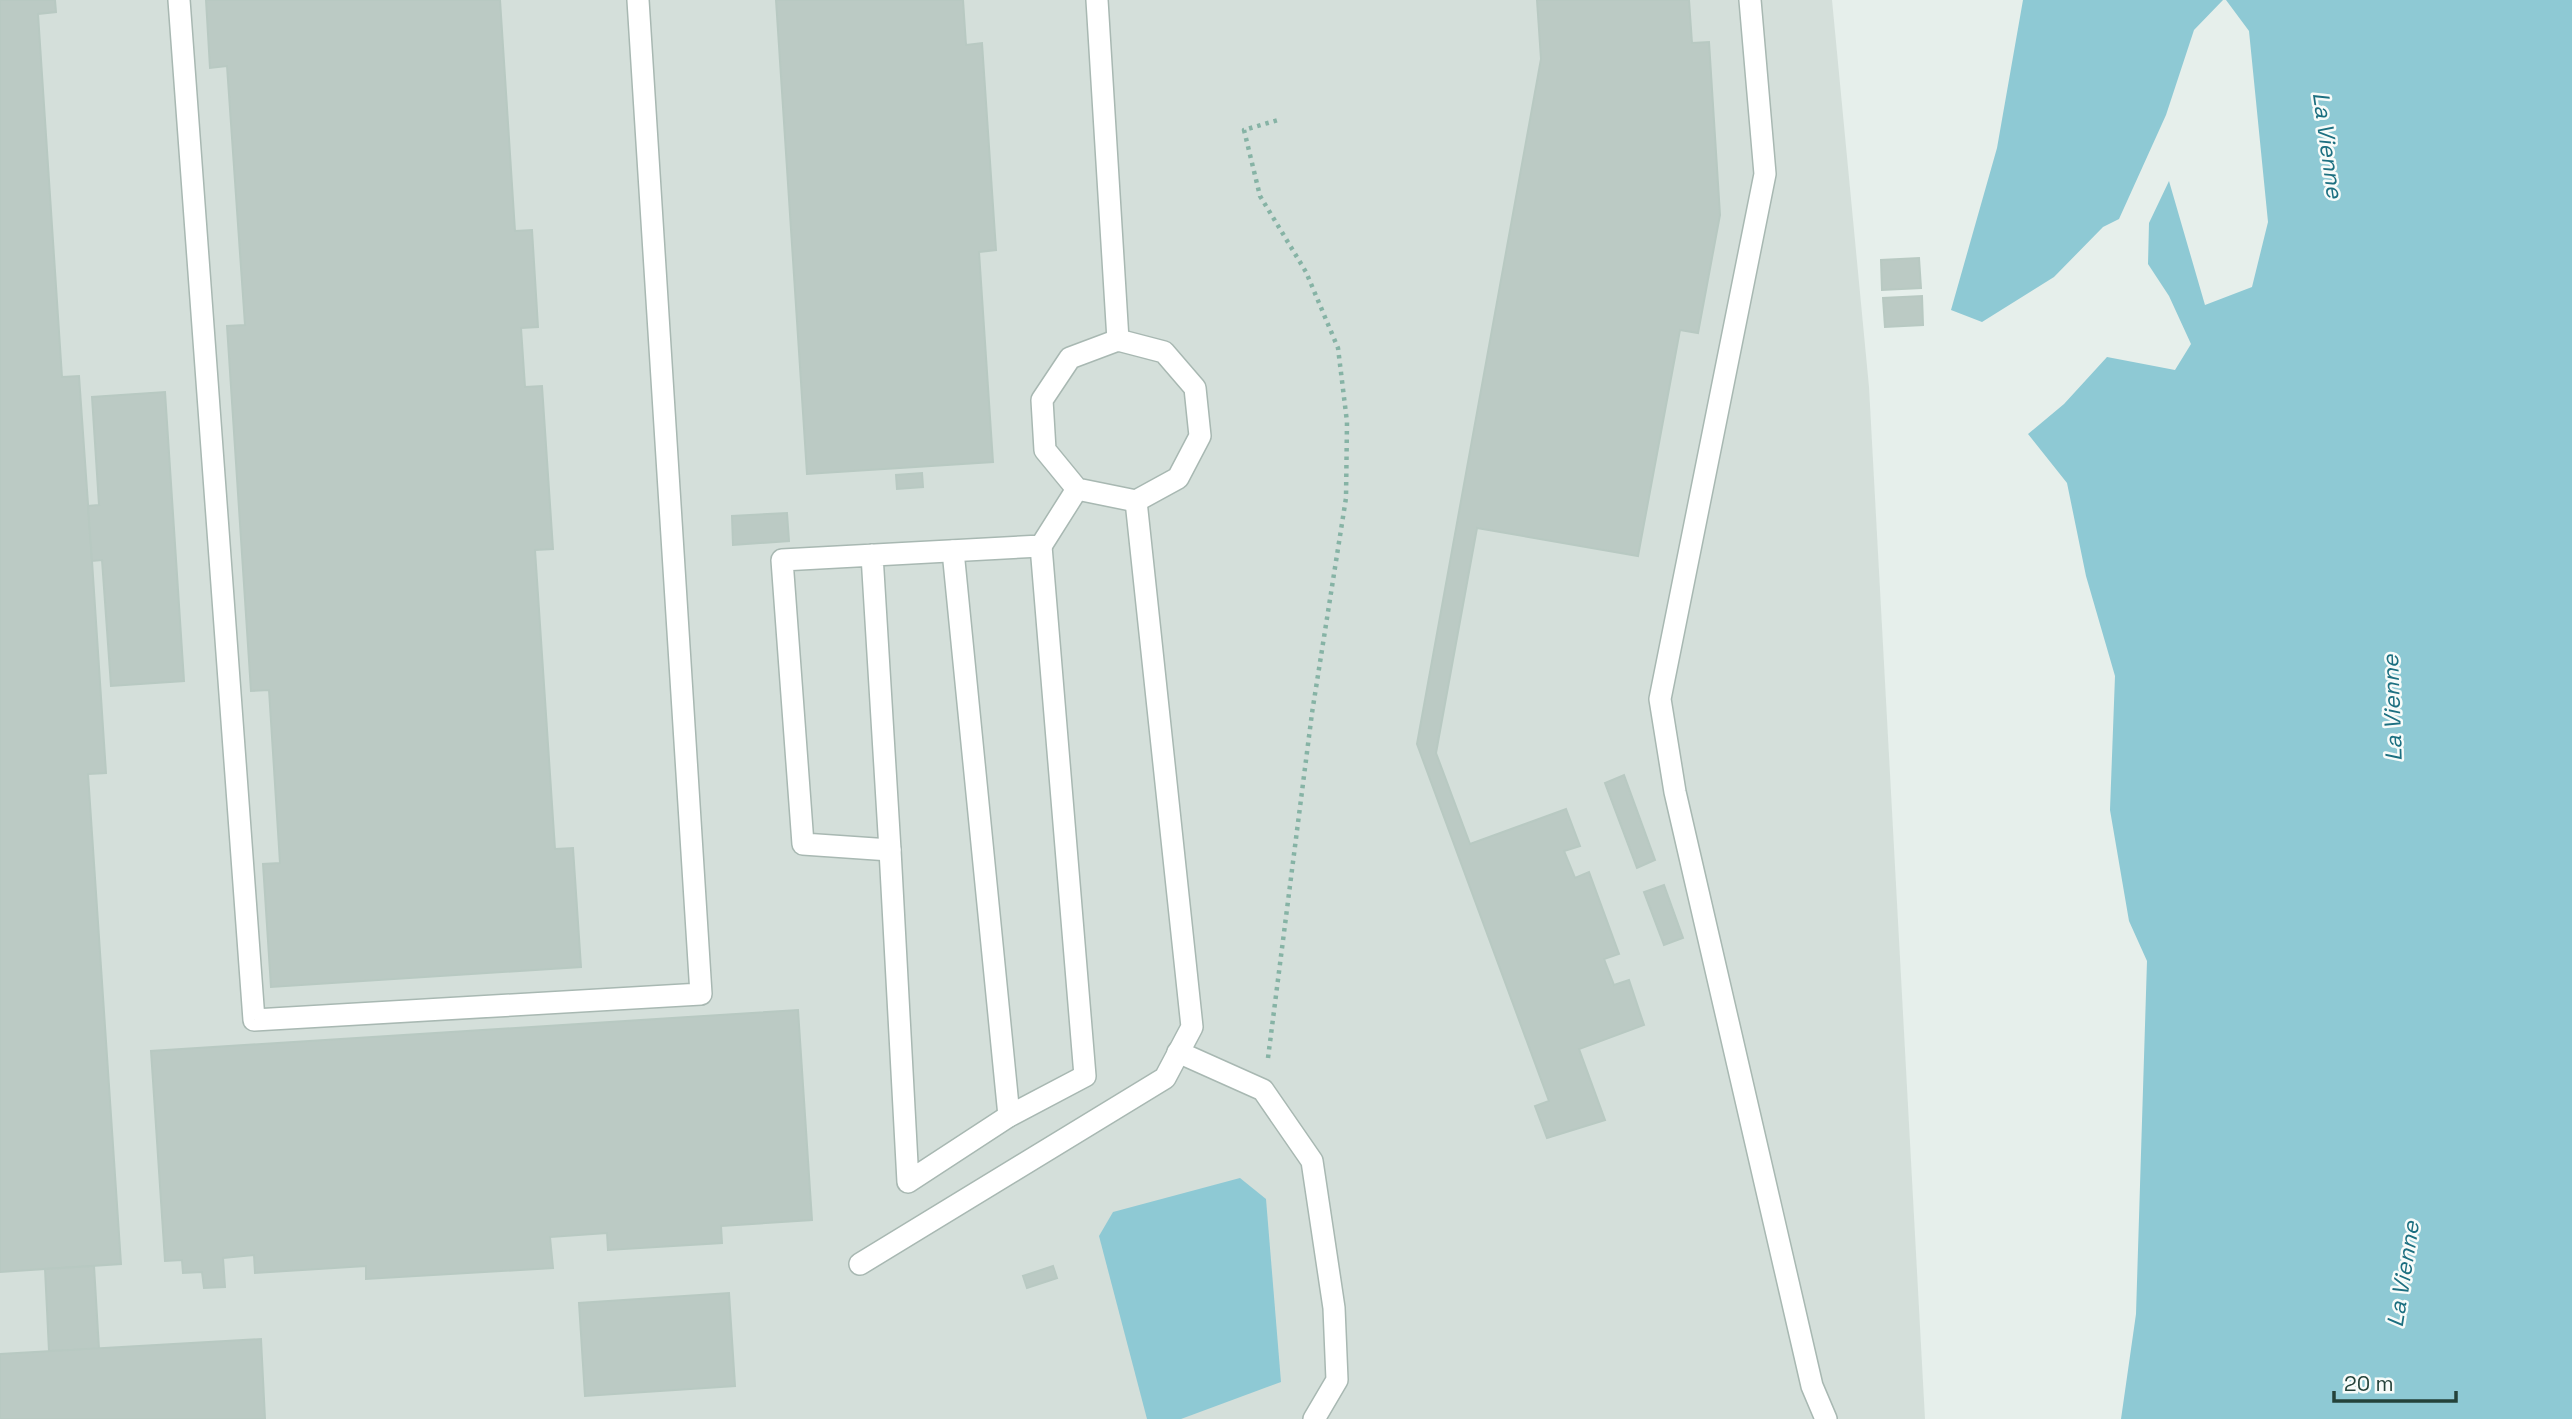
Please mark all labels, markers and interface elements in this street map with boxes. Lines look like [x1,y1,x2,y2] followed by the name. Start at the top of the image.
[2306,90,2350,201] water label: La Vienne
[2375,653,2409,762] water label: La Vienne
[2380,1218,2426,1329] water label: La Vienne
[2334,1360,2456,1404] scale bar
[2344,1370,2394,1397] text: 20 m

